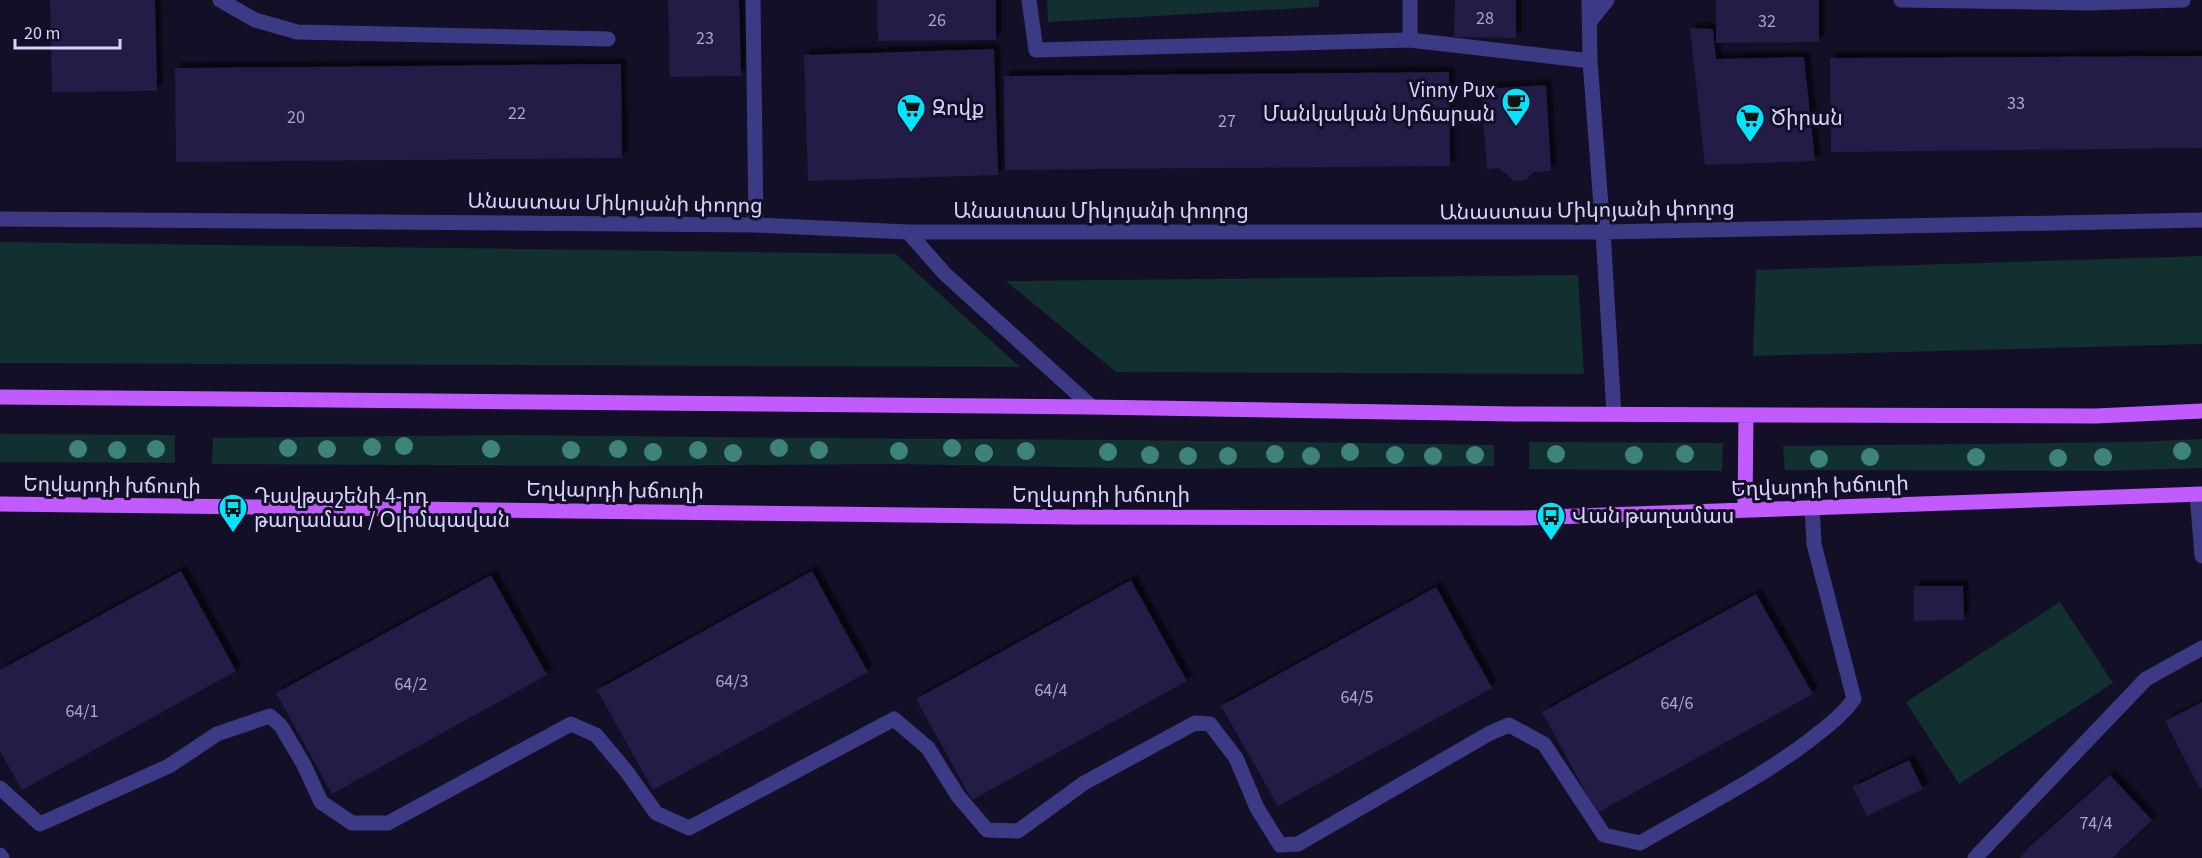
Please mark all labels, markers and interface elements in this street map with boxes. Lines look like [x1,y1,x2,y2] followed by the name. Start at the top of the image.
[1476,6,1494,31] house number: 28
[928,8,946,33] house number: 26
[1758,9,1776,34] house number: 32
[15,12,120,50] scale bar
[24,21,60,46] text: 20 m
[696,26,714,51] house number: 23
[1263,75,1496,129] place label: Vinny Pux Մանկական Սրճարան
[1500,86,1532,128] cafe icon: Vinny Pux Մանկական Սրճարան
[2007,91,2025,116] house number: 33
[895,92,927,134] supermarket icon: Զովք
[932,93,984,123] place label: Զովք
[508,101,526,126] house number: 22
[1734,102,1766,144] supermarket icon: Ծիրան
[1771,103,1843,133] place label: Ծիրան
[287,105,305,130] house number: 20
[1218,109,1236,134] house number: 27
[467,185,763,221] street label: Անաստաս Միկոյանի փողոց
[1439,192,1735,228] street label: Անաստաս Միկոյանի փողոց
[953,196,1249,226] street label: Անաստաս Միկոյանի փողոց
[23,468,201,502] street label: Եղվարդի խճուղի
[1731,468,1909,504] street label: Եղվարդի խճուղի
[526,473,704,507] street label: Եղվարդի խճուղի
[1012,480,1190,510] street label: Եղվարդի խճուղի
[254,481,510,535] place label: Դավթաշենի 4-րդ թաղամաս / Օլիմպավան
[217,492,249,534] bus stop icon: Դավթաշենի 4-րդ թաղամաս / Օլիմպավան
[1535,500,1567,542] bus stop icon: Վան թաղամաս
[1572,501,1734,531] place label: Վան թաղամաս
[715,669,749,694] house number: 64/3
[394,672,428,697] house number: 64/2
[1034,678,1068,703] house number: 64/4
[1340,685,1374,710] house number: 64/5
[1660,691,1694,716] house number: 64/6
[65,699,99,724] house number: 64/1
[2079,811,2113,836] house number: 74/4

